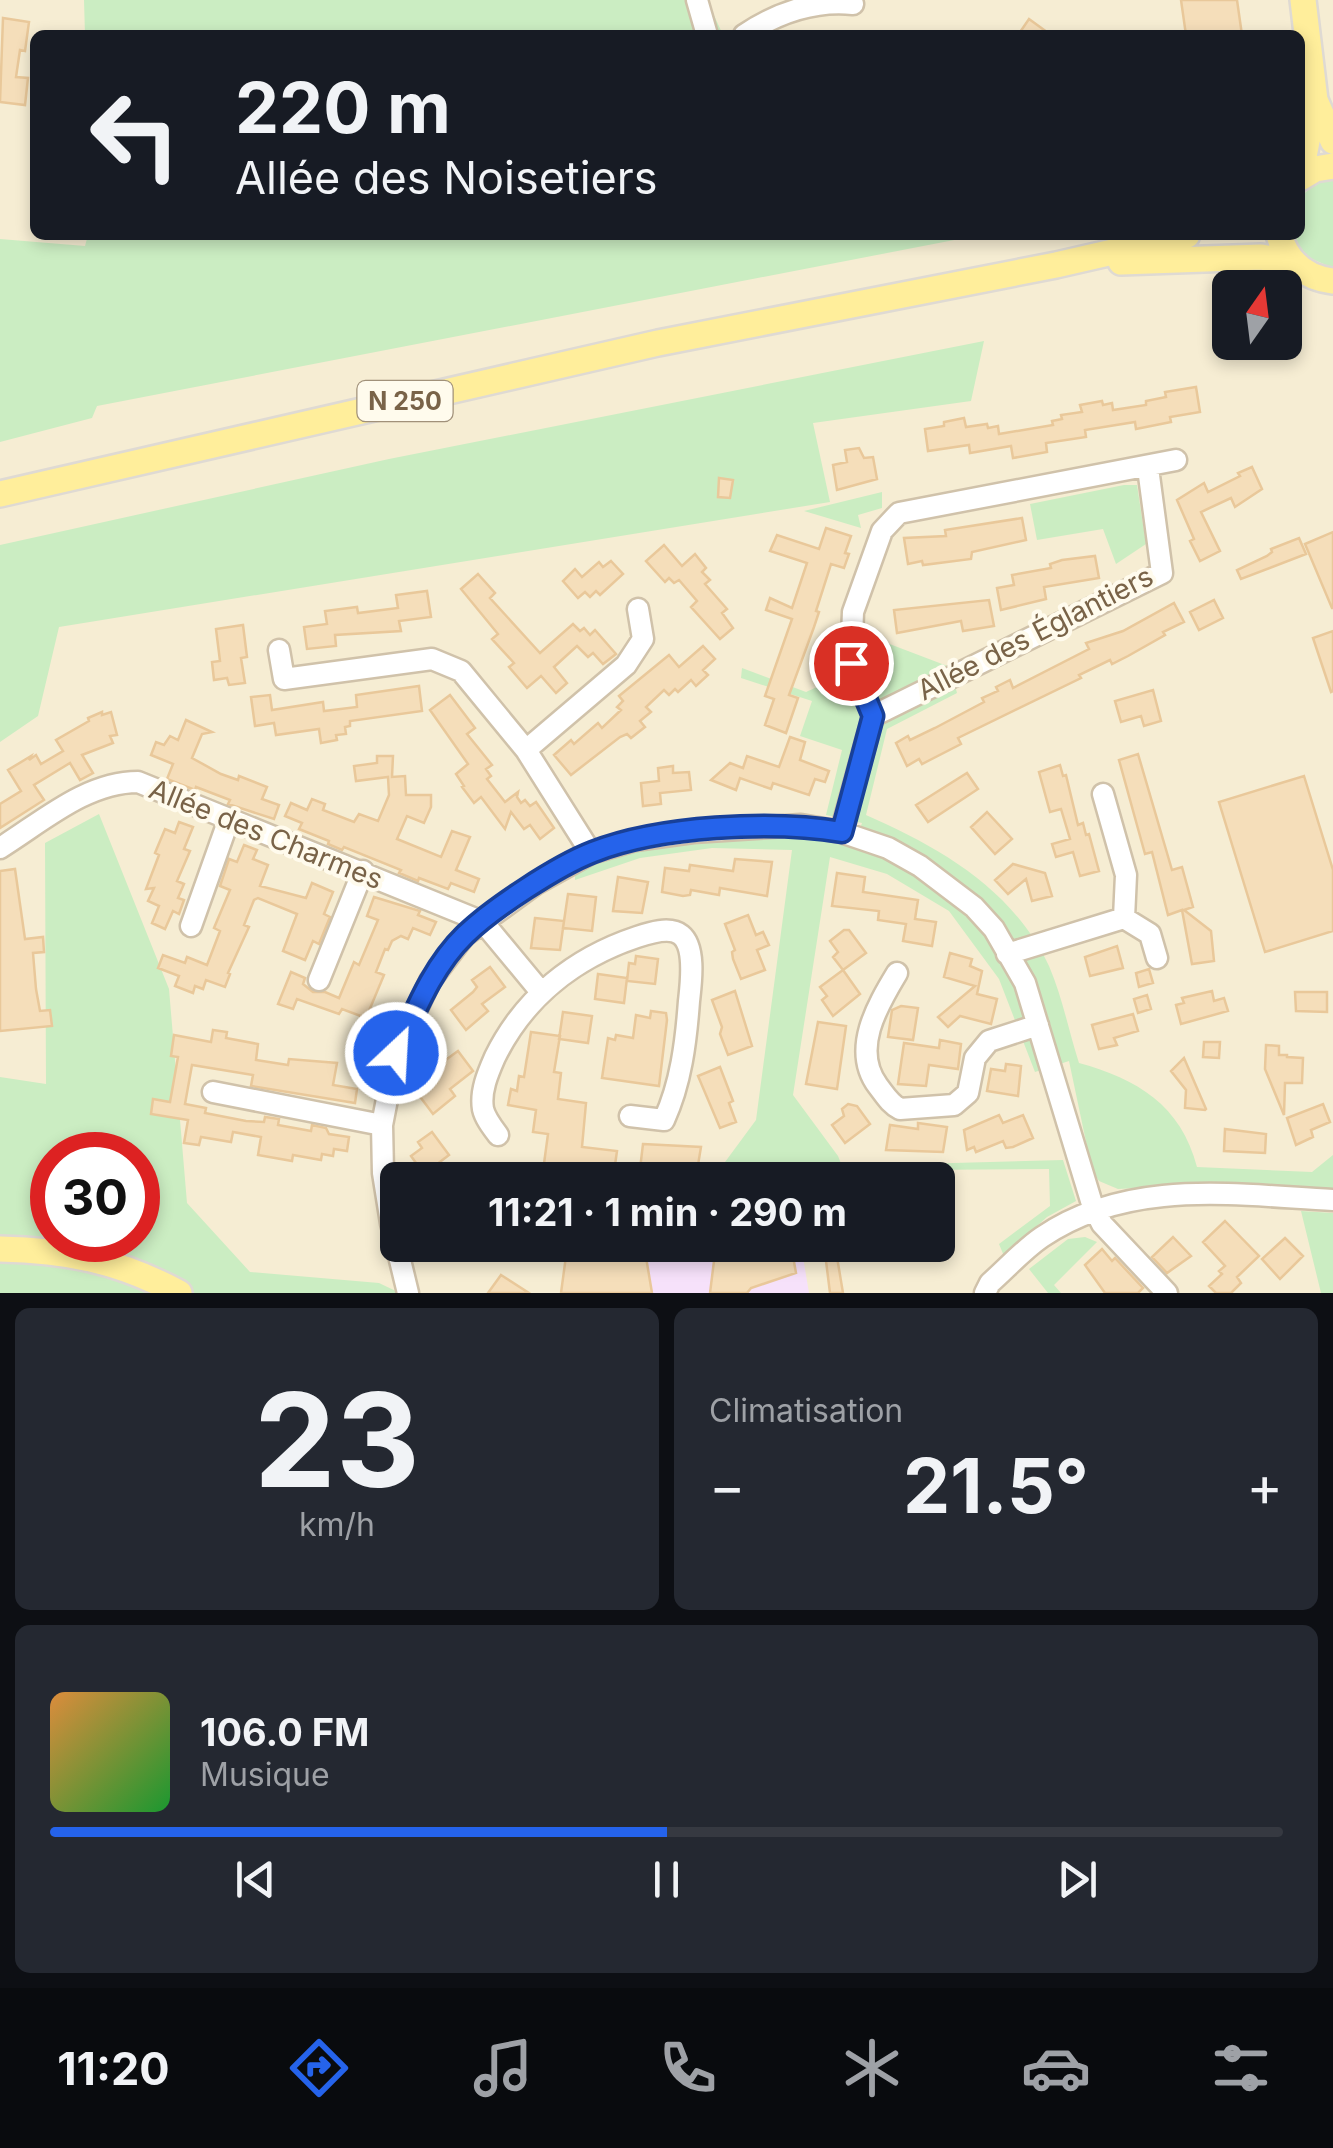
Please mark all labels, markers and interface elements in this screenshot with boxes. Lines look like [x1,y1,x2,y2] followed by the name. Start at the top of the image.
[235,65,451,150] text: 220 m
[70,70,200,200] icon: left
[235,150,658,205] text: Allée des Noisetiers
[1212,270,1302,360] north arrow
[1212,270,1302,360] map controls
[358,381,452,421] road number: N 250
[911,558,1159,707] street label: Allée des Églantiers
[809,621,894,706] pin
[824,636,879,691] icon: arrive
[144,772,388,896] street label: Allée des Charmes
[344,1001,448,1105] position arrow
[30,1132,160,1262] speed limit sign: 30
[488,1189,847,1235] text: 11:21 · 1 min · 290 m
[254,1361,420,1518] text: 23
[709,1391,903,1430] text: Climatisation
[903,1440,1089,1531] text: 21.5°
[709,1453,745,1519] text: −
[1247,1453,1283,1519] text: +
[299,1505,375,1544] text: km/h
[200,1709,369,1755] text: 106.0 FM
[200,1755,330,1794] text: Musique
[228,1852,283,1907] icon: previous
[639,1852,694,1907] icon: pause
[1050,1852,1105,1907] icon: next
[284,2033,354,2103] icon: directions
[468,2033,538,2103] icon: music
[653,2033,723,2103] icon: phone
[837,2033,907,2103] icon: climate
[1021,2033,1091,2103] icon: car
[1206,2033,1276,2103] icon: filters
[57,2041,170,2096] text: 11:20

